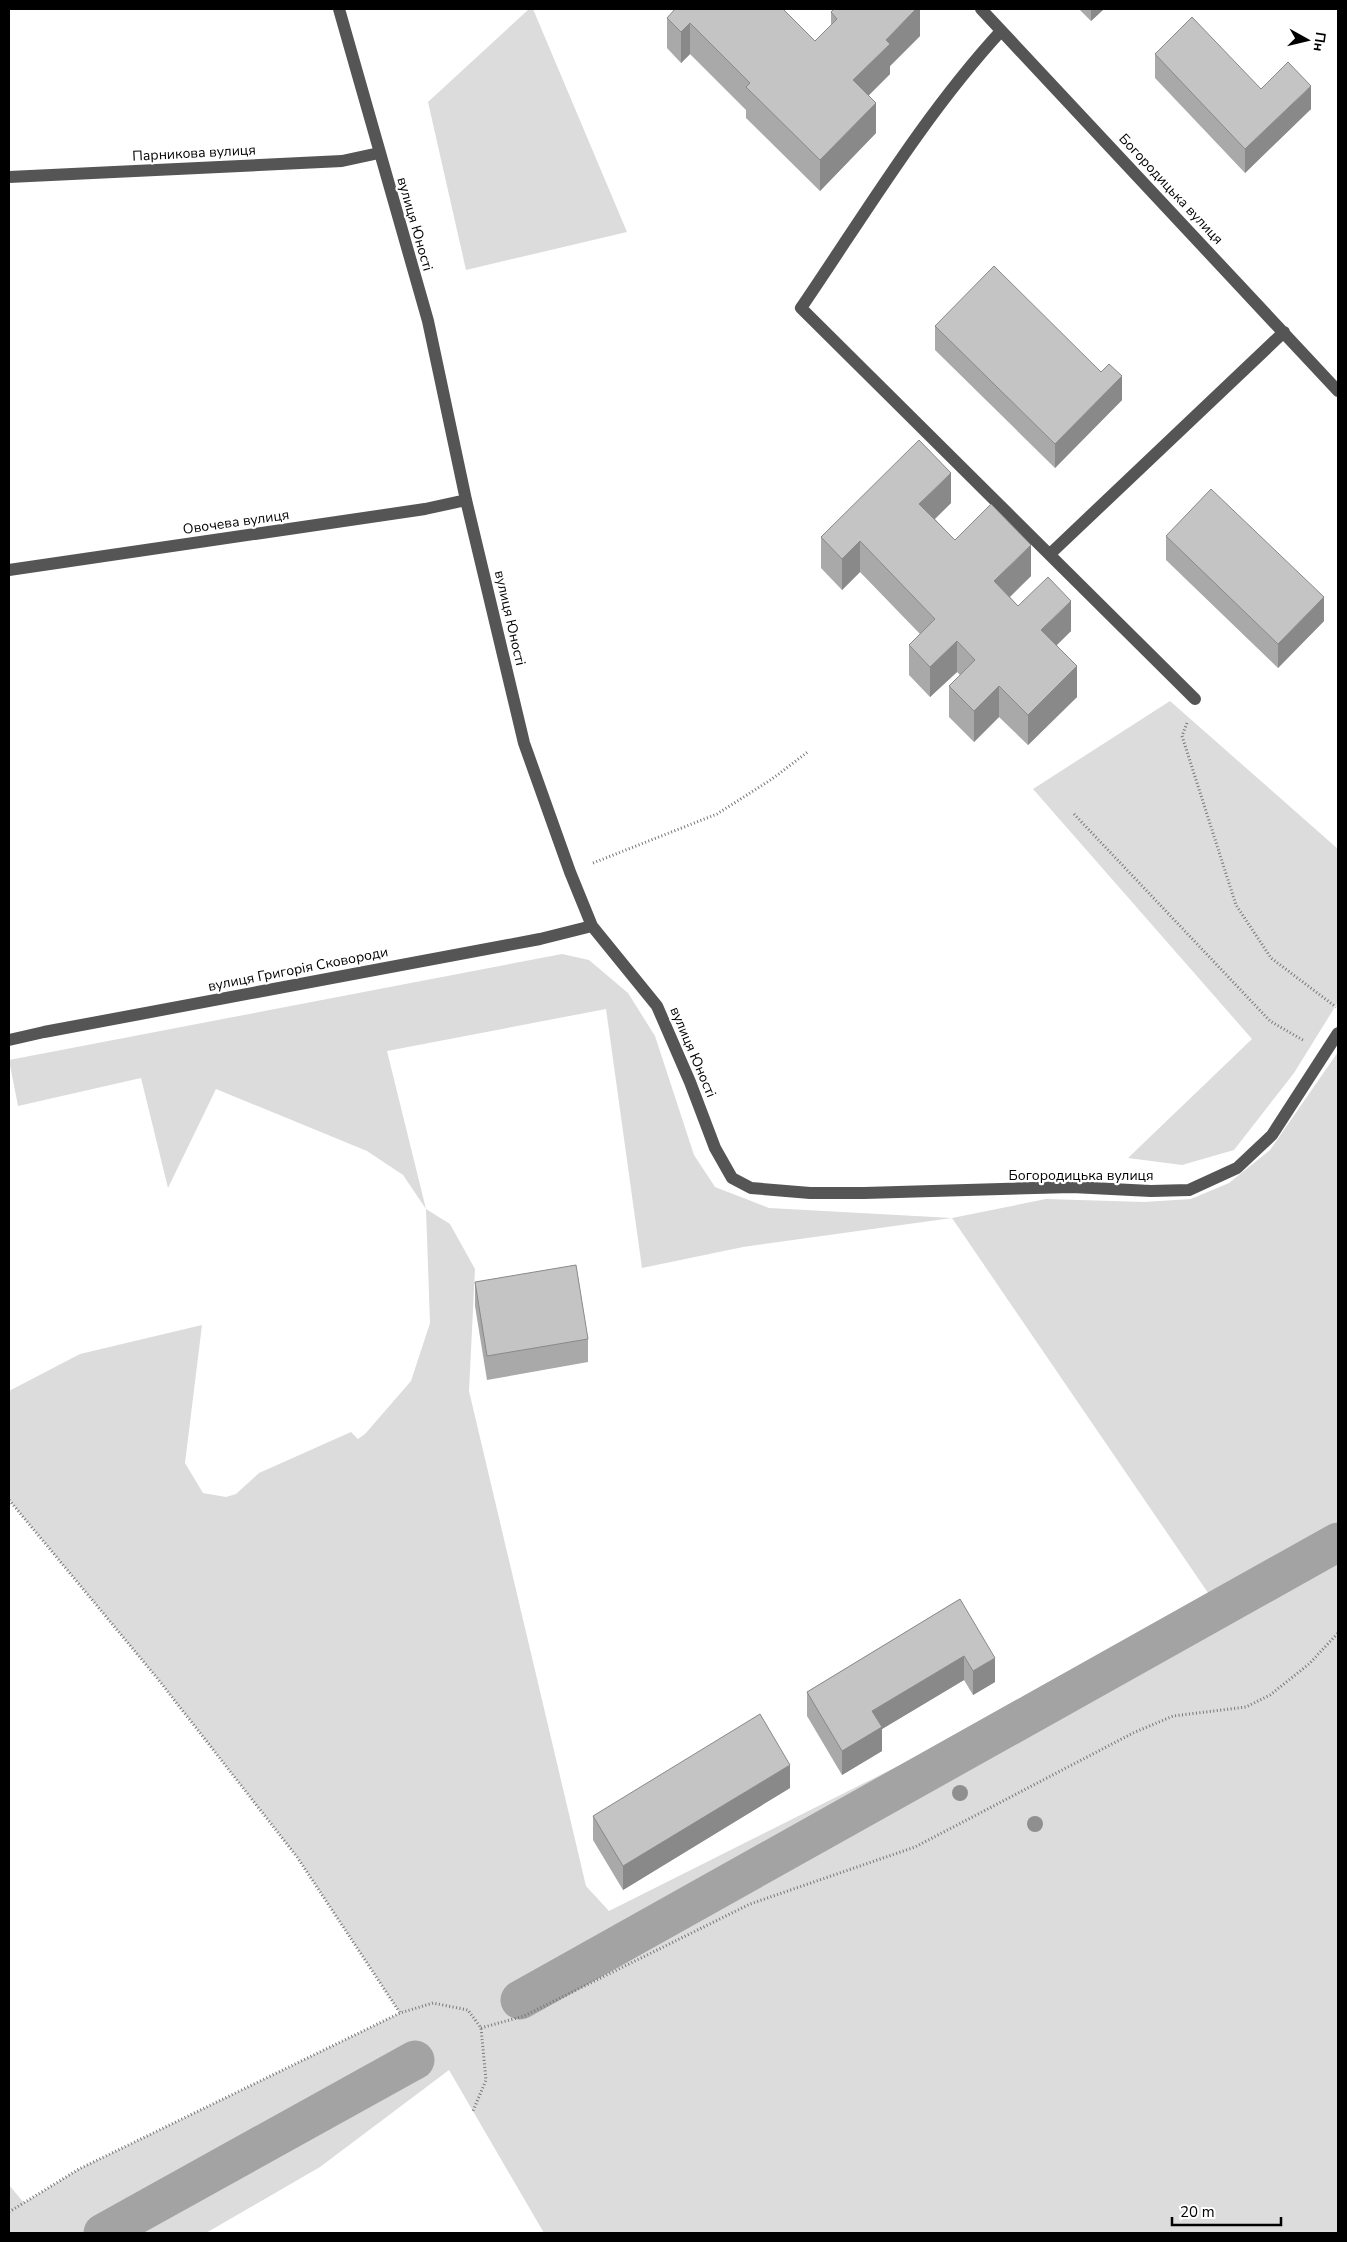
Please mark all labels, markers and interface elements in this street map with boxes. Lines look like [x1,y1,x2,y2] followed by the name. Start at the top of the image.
[1282,15,1332,65] north arrow
[1309,31,1330,53] text: Пн
[1115,130,1227,248] street label: Богородицька вулиця
[132,140,256,166] street label: Парникова вулиця
[393,175,437,273] street label: вулиця Юності
[182,505,290,539] street label: Овочева вулиця
[490,569,530,667] street label: вулиця Юності
[206,942,390,996] street label: вулиця Григорія Сковороди
[665,1004,721,1100] street label: вулиця Юності
[1009,1166,1153,1185] street label: Богородицька вулиця
[1172,2194,1281,2226] scale bar
[1180,2202,1215,2222] text: 20 m

